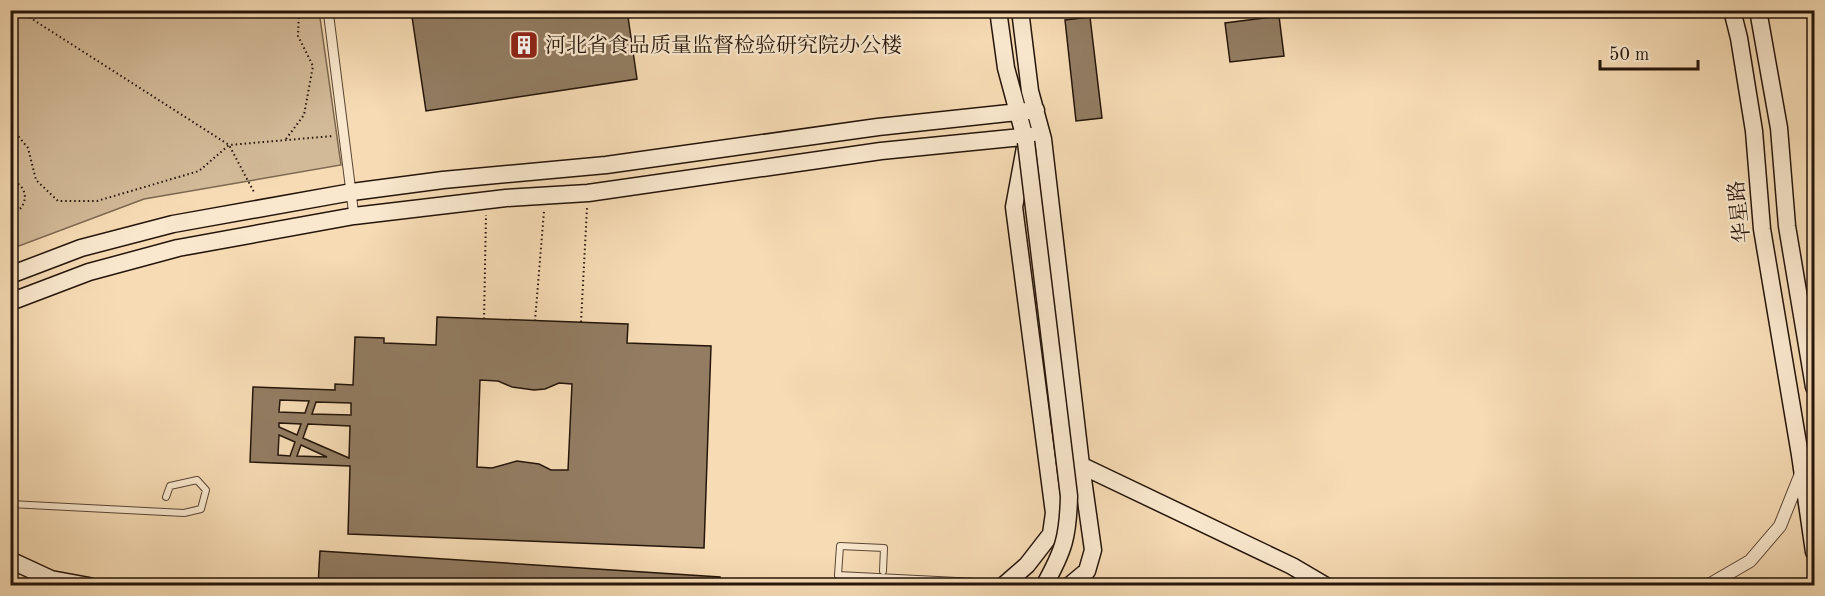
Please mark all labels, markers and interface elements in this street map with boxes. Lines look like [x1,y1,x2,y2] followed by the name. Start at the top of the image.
[508,29,540,61] building icon: 河北省食品质量监督检验研究院办公楼
[1600,33,1698,71] scale bar
[545,34,902,57] place label: 河北省食品质量监督检验研究院办公楼
[1609,46,1649,64] text: 50 m
[1725,179,1754,244] street label: 华星路

